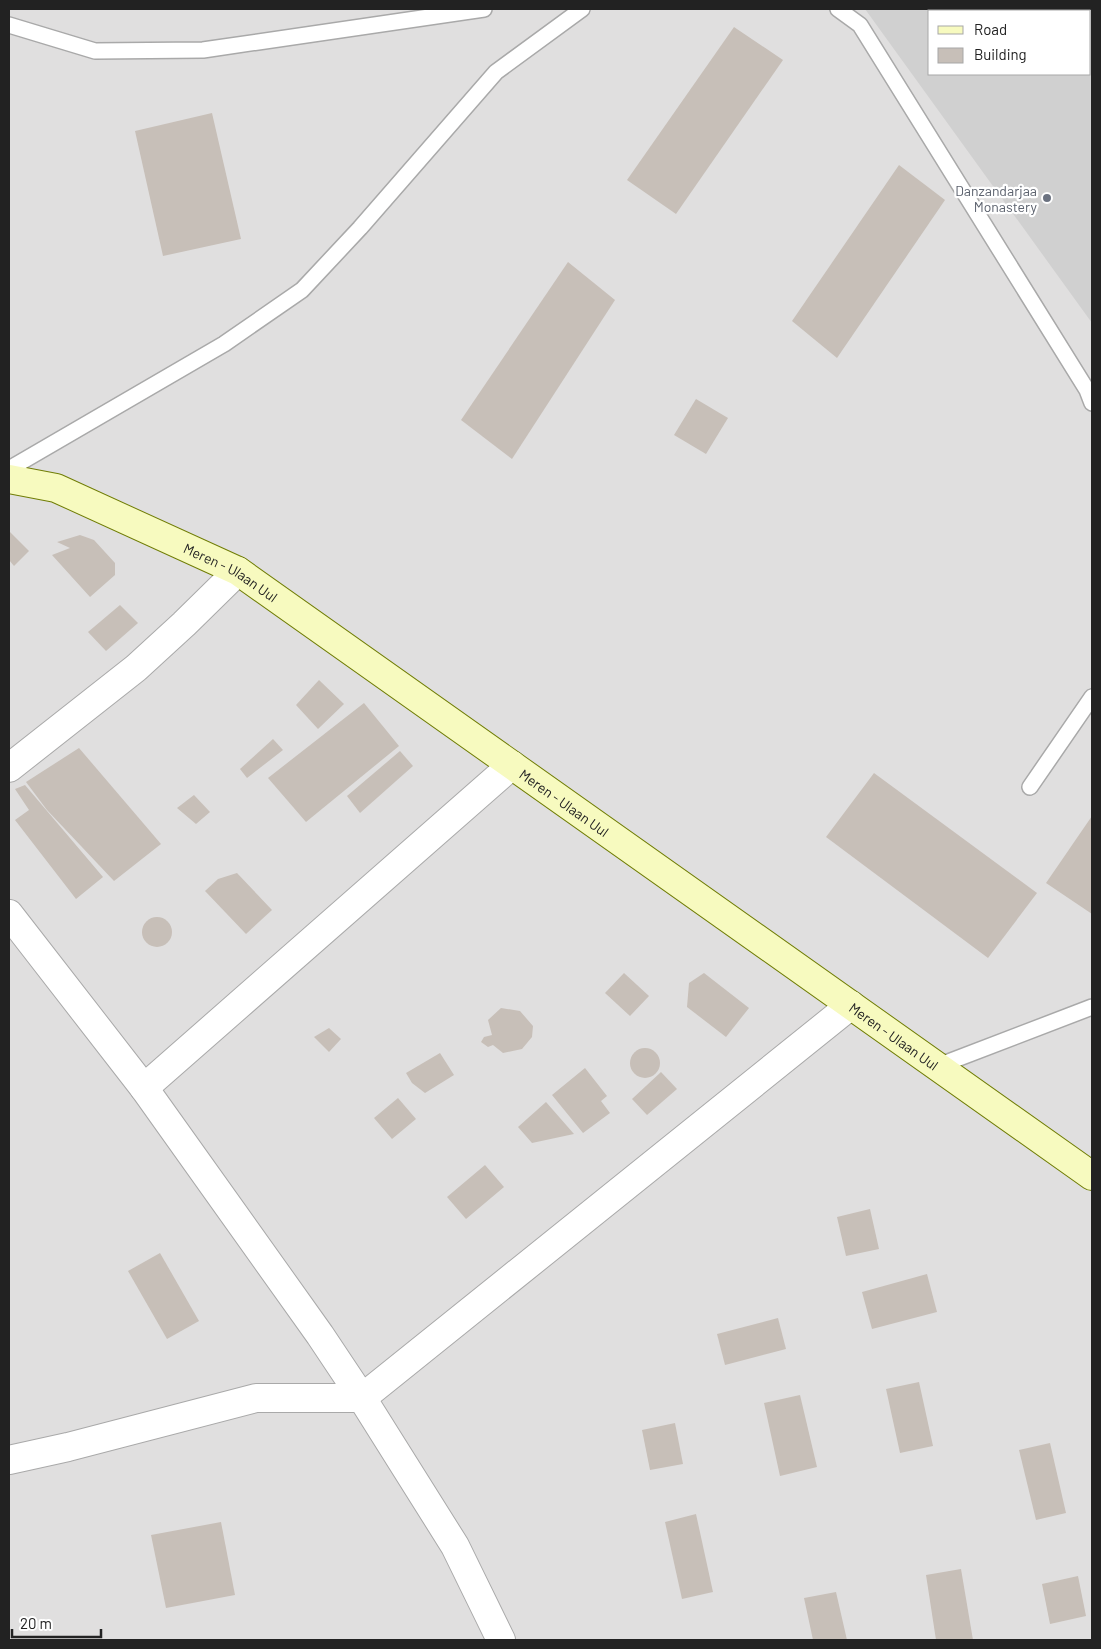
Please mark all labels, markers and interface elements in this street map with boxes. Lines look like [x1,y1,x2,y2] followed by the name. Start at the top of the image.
[928,10,1091,75] legend
[974,20,1007,38] text: Road
[974,45,1027,63] text: Building
[955,182,1038,215] place label: Danzandarjaa Monastery
[1041,192,1053,204] marker: Danzandarjaa Monastery
[181,539,281,605] street label: Meren - Ulaan Uul
[517,765,612,840] street label: Meren - Ulaan Uul
[846,998,942,1073] street label: Meren - Ulaan Uul
[12,1606,101,1638] scale bar
[20,1614,52,1632] text: 20 m

